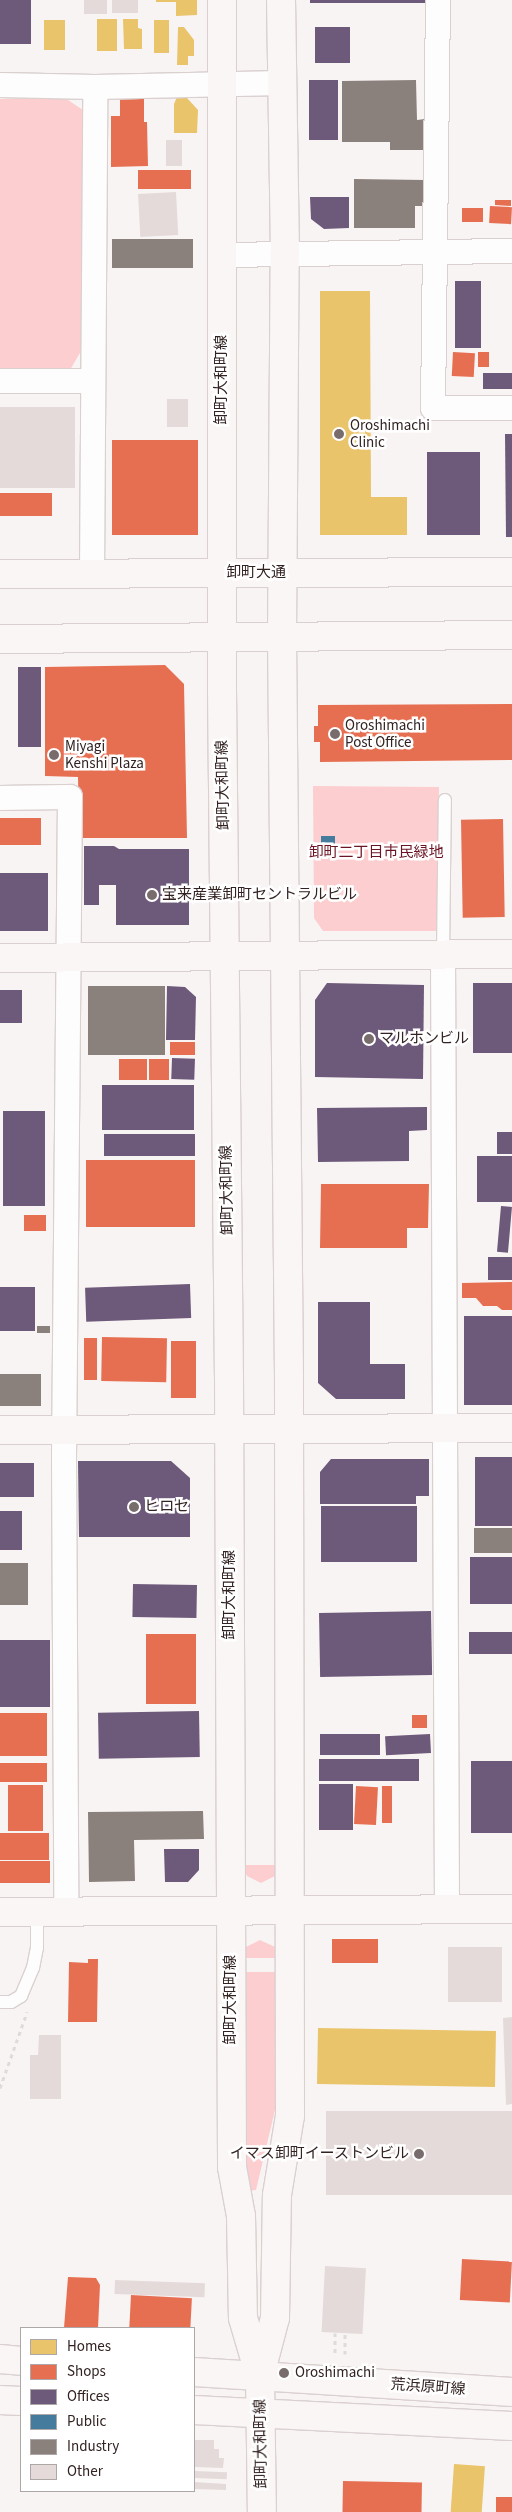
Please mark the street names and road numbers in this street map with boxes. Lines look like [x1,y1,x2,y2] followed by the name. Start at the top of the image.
[213,335,231,425] street label: 卸町大和町線
[226,564,286,582] street label: 卸町大通
[213,740,233,830] street label: 卸町大和町線
[217,1145,237,1235] street label: 卸町大和町線
[221,1550,239,1640] street label: 卸町大和町線
[222,1955,240,2045] street label: 卸町大和町線
[390,2375,466,2399] street label: 荒浜原町線
[251,2399,271,2489] street label: 卸町大和町線

